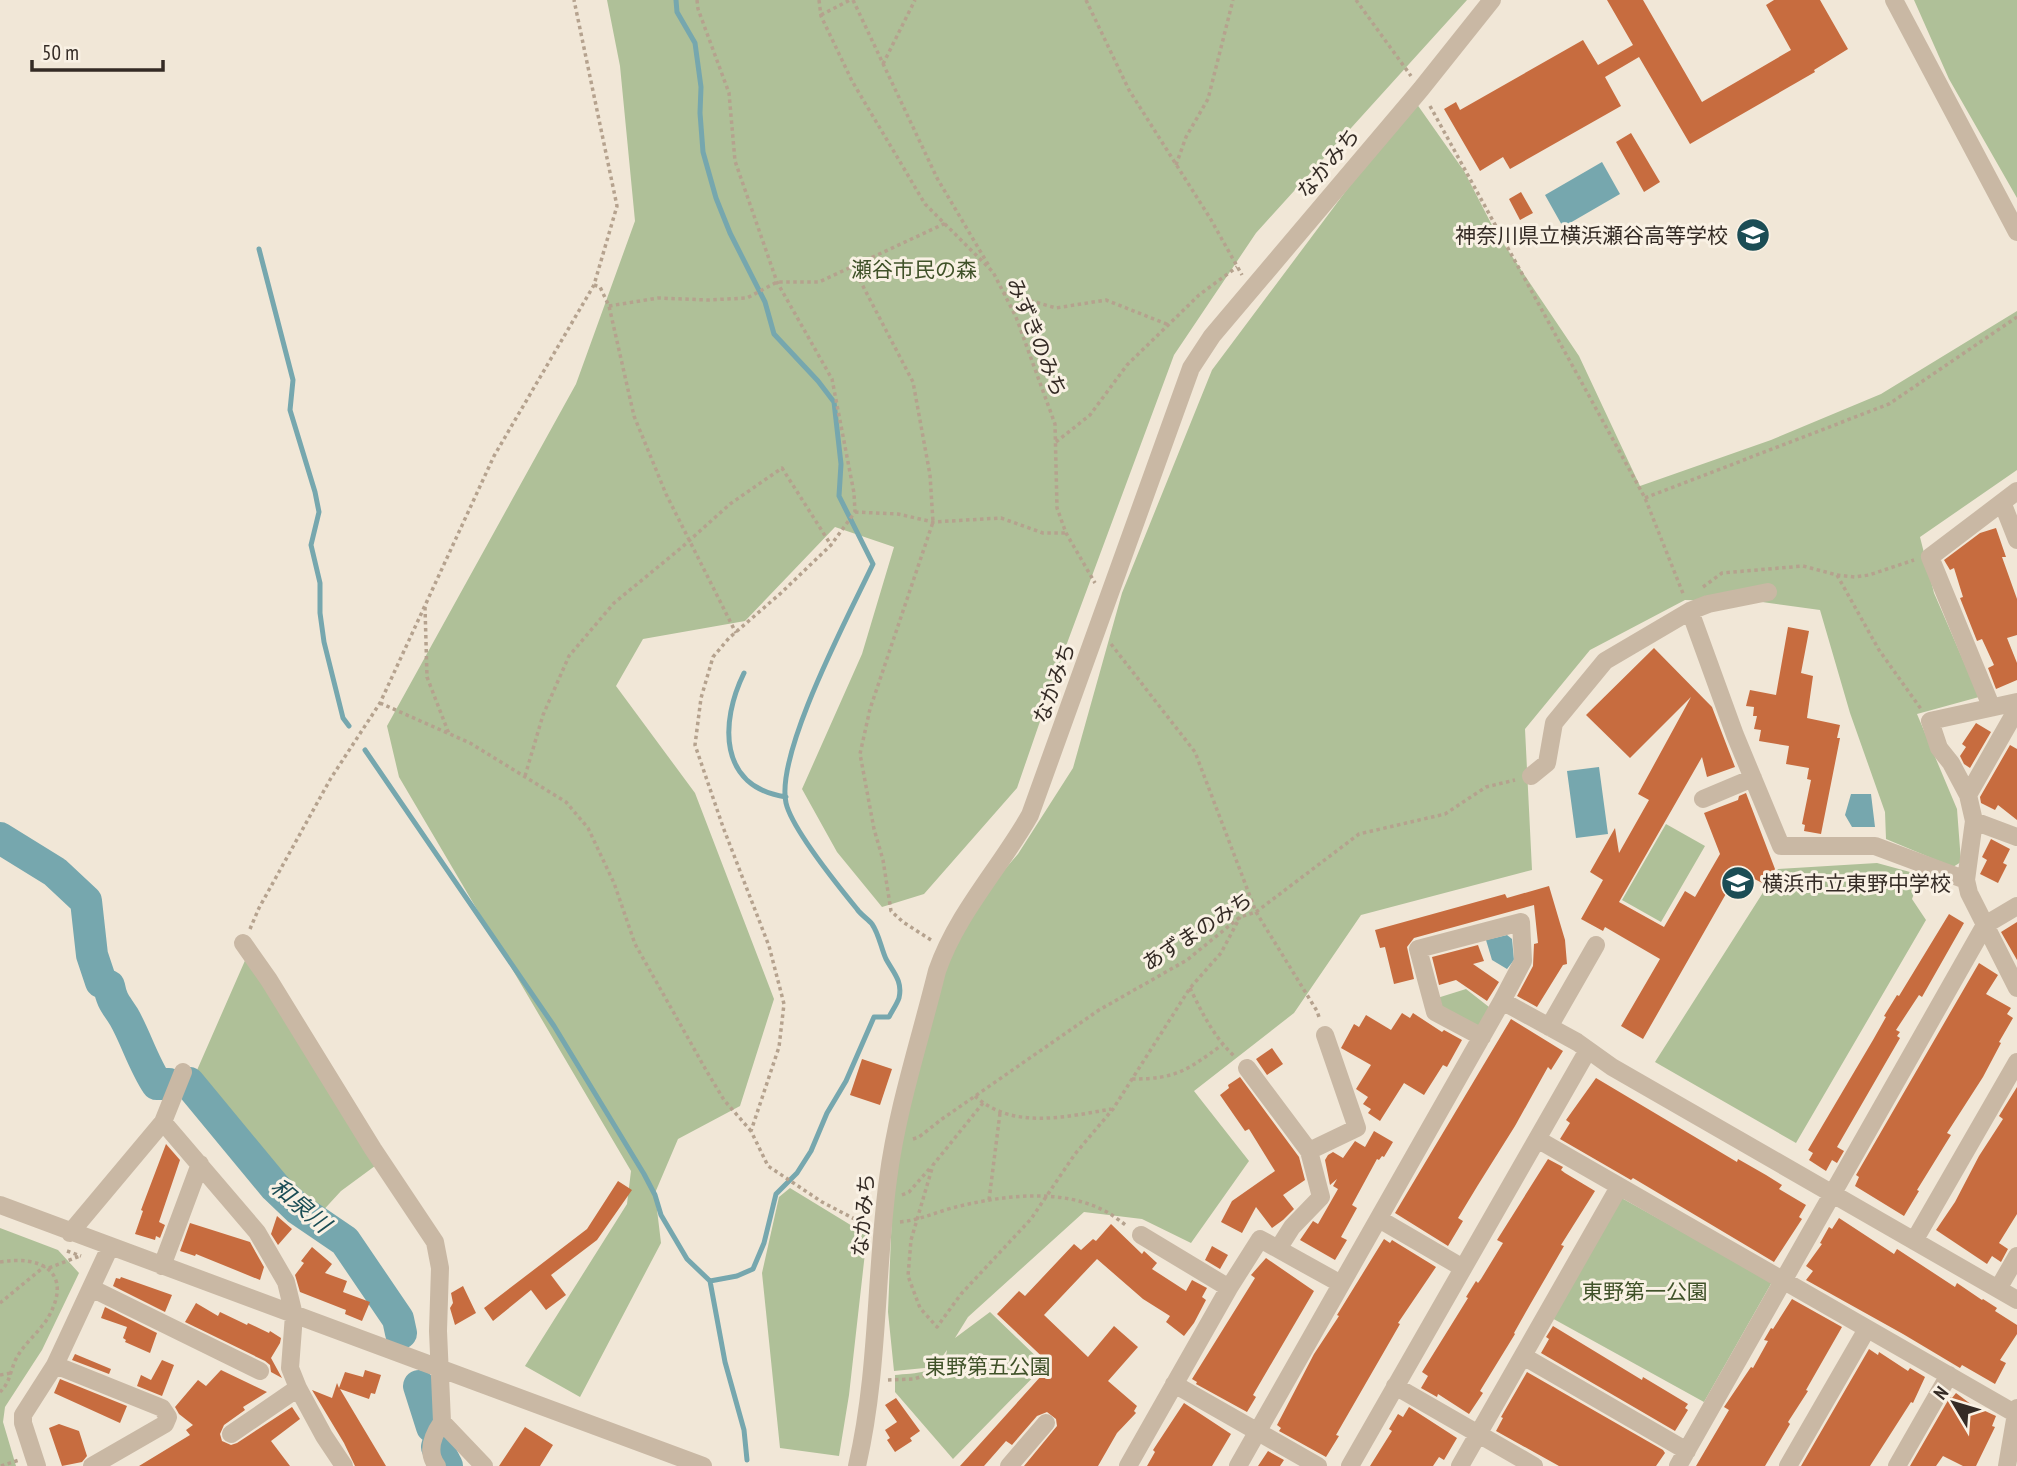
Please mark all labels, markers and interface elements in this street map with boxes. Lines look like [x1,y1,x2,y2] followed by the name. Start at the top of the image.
[32,28,163,72] scale bar
[42,39,79,66] text: 50 m
[1291,122,1365,204] street label: なかみち
[1734,216,1772,254] school or university icon: 神奈川県立横浜瀬谷高等学校
[1455,222,1728,249] place label: 神奈川県立横浜瀬谷高等学校
[851,256,977,283] park label: 瀬谷市民の森
[1001,274,1073,400] street label: みずきのみち
[1027,639,1081,727] street label: なかみち
[1719,864,1757,902] school or university icon: 横浜市立東野中学校
[1762,870,1951,897] place label: 横浜市立東野中学校
[1137,885,1257,977] street label: あずまのみち
[265,1172,339,1240] water label: 和泉川
[846,1172,880,1258] street label: なかみち
[1582,1278,1708,1305] park label: 東野第一公園
[925,1353,1051,1380] park label: 東野第五公園
[1919,1368,1989,1438] north arrow
[1928,1381,1953,1404] text: N

